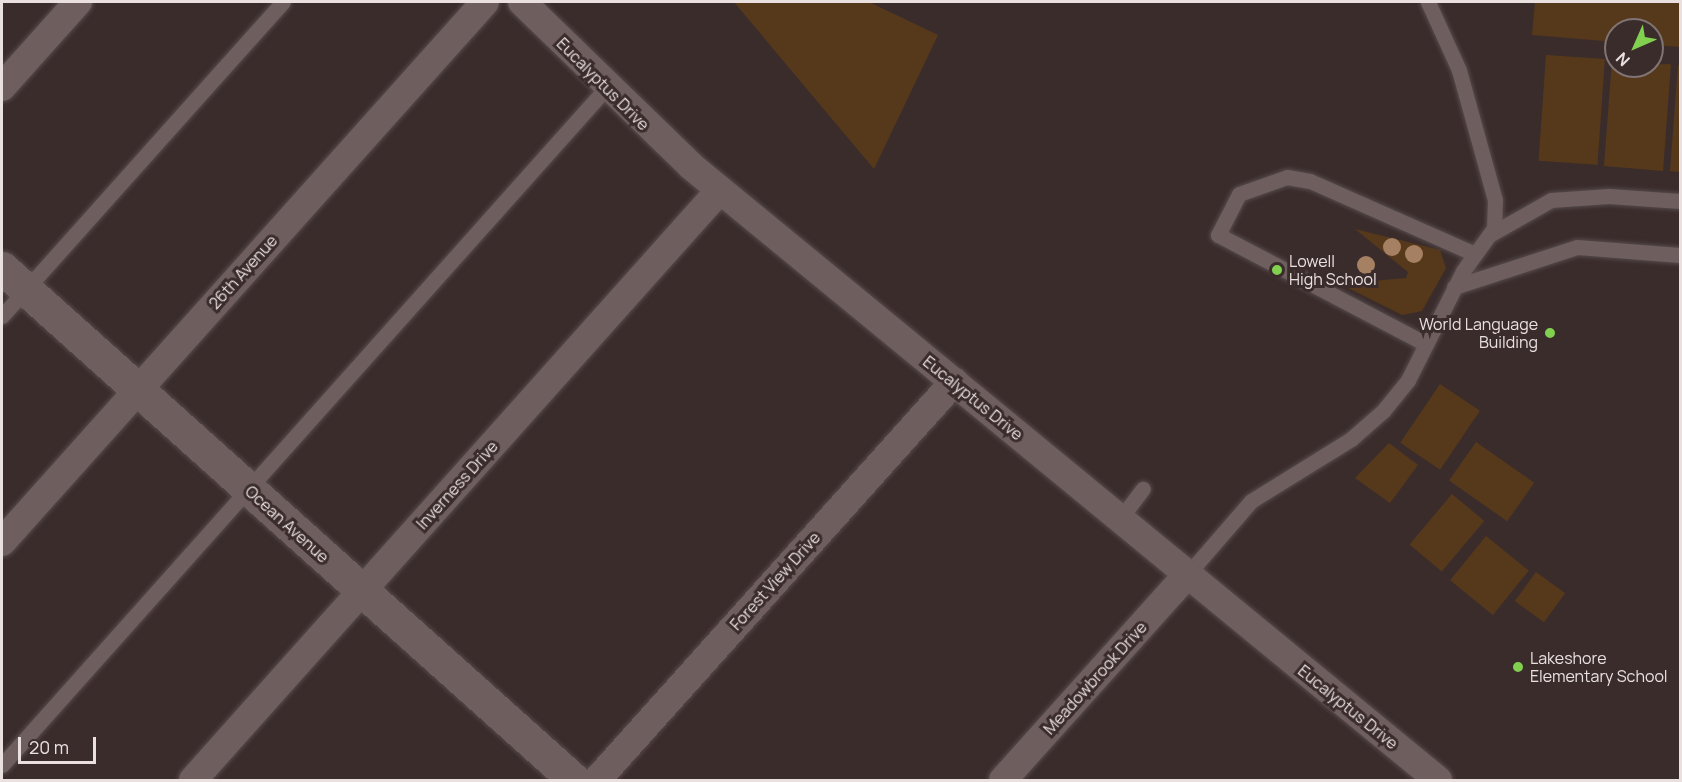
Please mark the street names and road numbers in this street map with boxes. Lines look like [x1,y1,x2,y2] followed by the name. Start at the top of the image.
[553,34,653,134] street label: Eucalyptus Drive
[205,231,281,313] street label: 26th Avenue
[919,352,1027,444] street label: Eucalyptus Drive
[412,437,502,533] street label: Inverness Drive
[241,481,333,567] street label: Ocean Avenue
[726,528,824,634] street label: Forest View Drive
[1039,618,1151,738] street label: Meadowbrook Drive
[1294,661,1402,753] street label: Eucalyptus Drive

